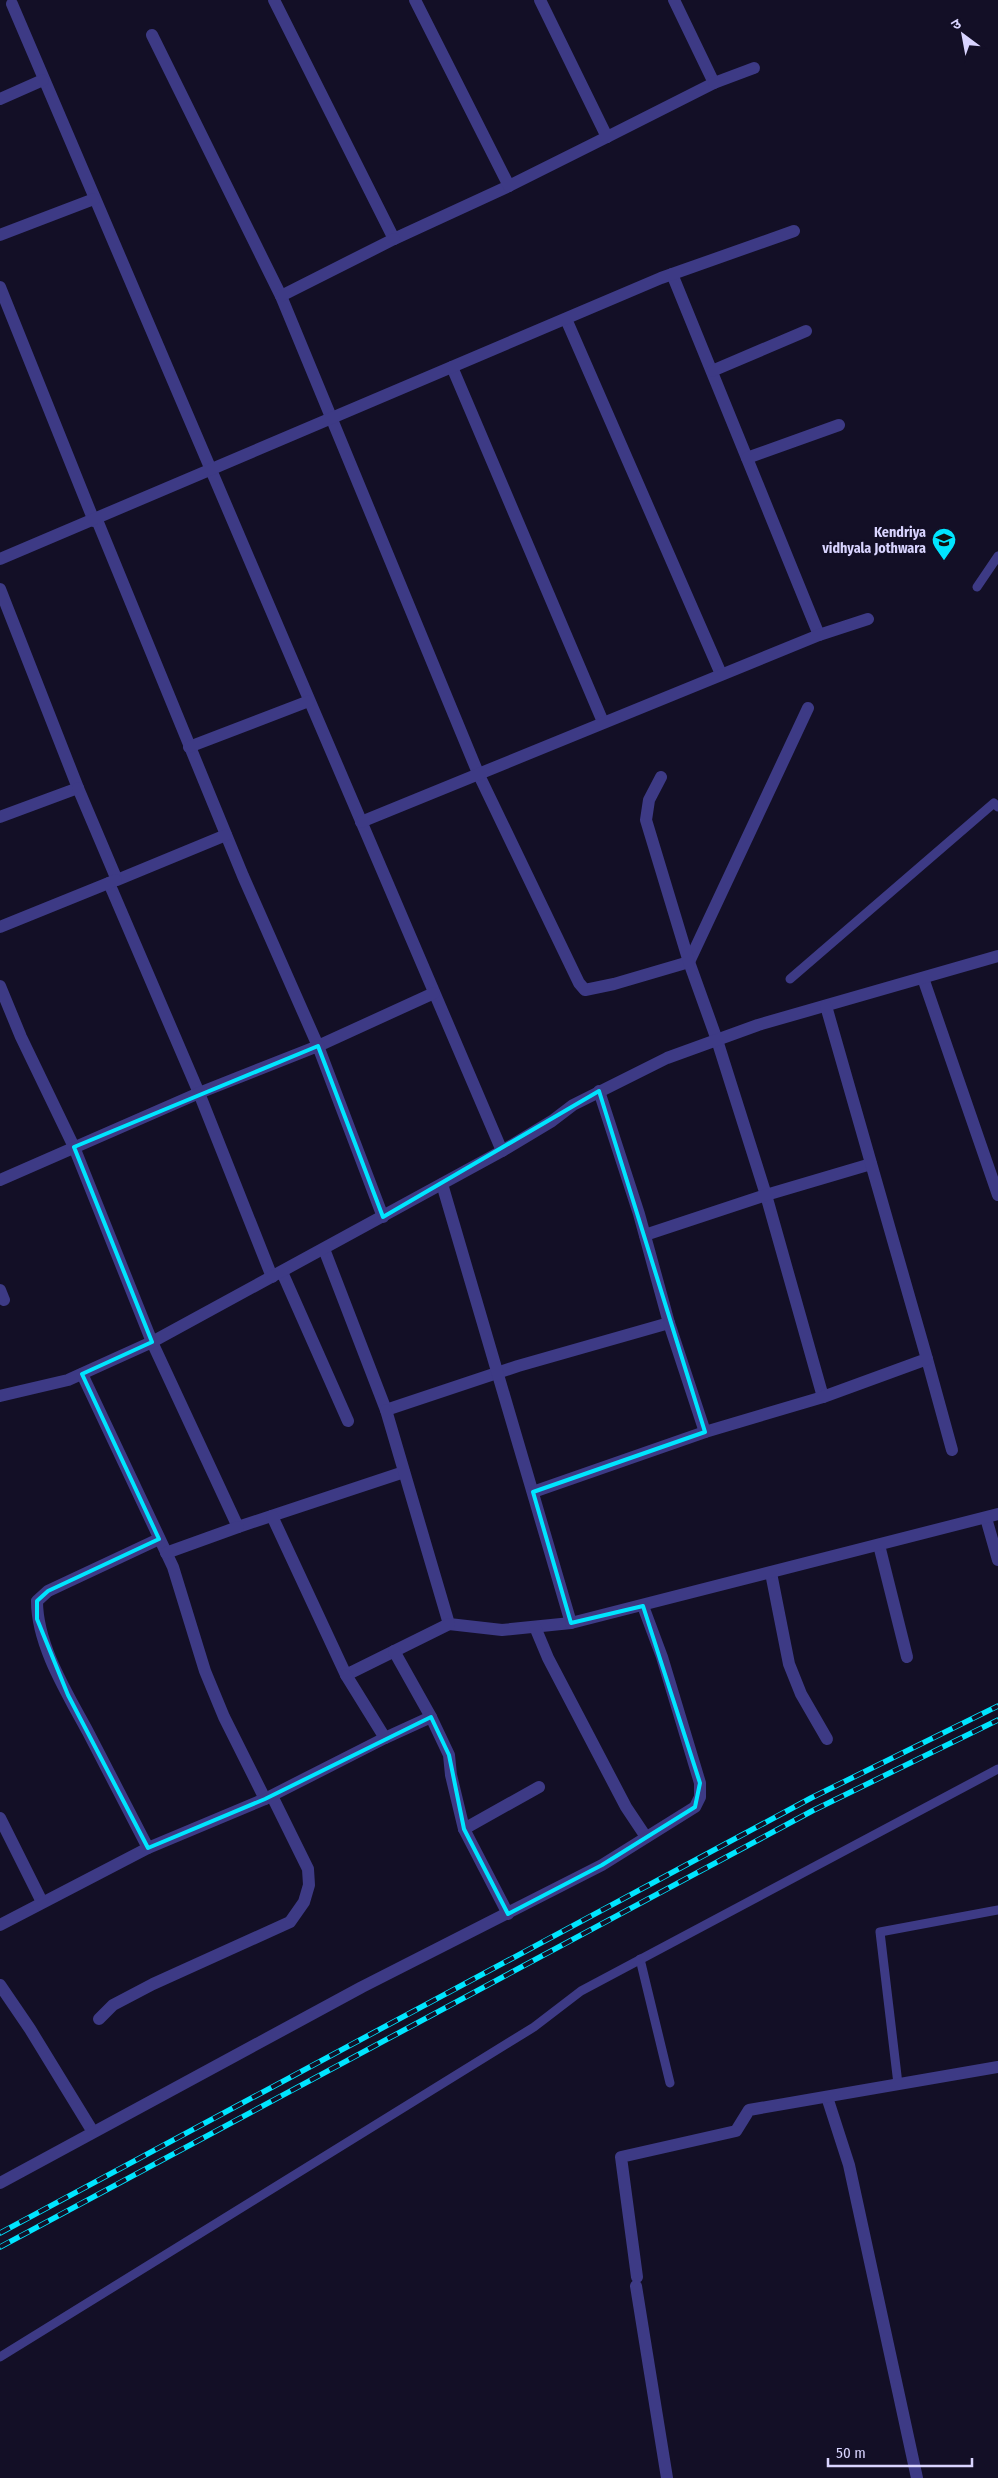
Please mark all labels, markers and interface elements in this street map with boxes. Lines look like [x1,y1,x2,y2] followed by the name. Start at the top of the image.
[938,10,988,60] north arrow
[948,15,965,34] text: उ
[821,524,926,557] place label: Kendriya vidhyala Jothwara
[931,527,957,561] school or university icon: Kendriya vidhyala Jothwara
[828,2436,972,2468] scale bar
[836,2444,866,2462] text: 50 m

